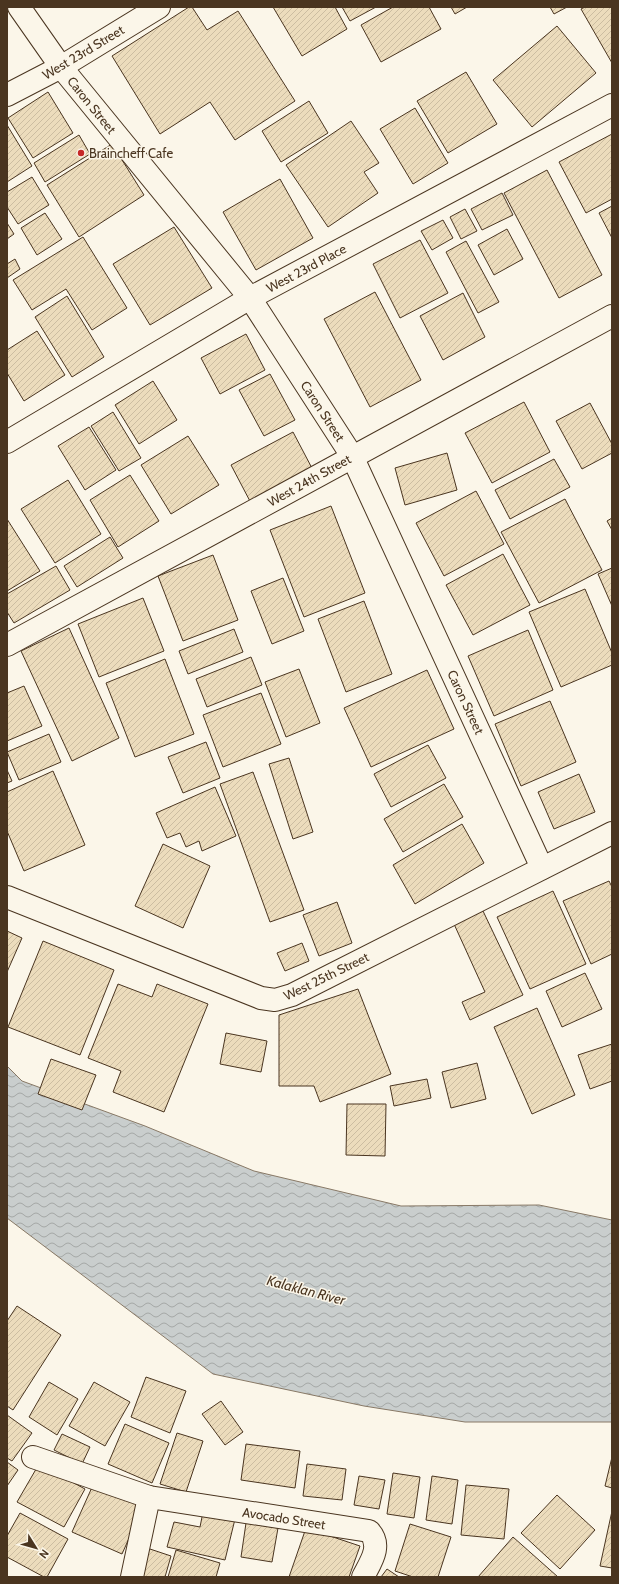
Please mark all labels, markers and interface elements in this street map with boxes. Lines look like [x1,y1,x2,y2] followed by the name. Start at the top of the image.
[39,21,127,83] street label: West 23rd Street
[64,73,120,137] street label: Caron Street
[89,145,173,161] place label: Braincheff Cafe
[76,148,86,158] marker: Braincheff Cafe
[263,240,349,296] street label: West 23rd Place
[298,378,349,445] street label: Caron Street
[264,450,354,510] street label: West 24th Street
[444,667,488,737] street label: Caron Street
[281,948,372,1004] street label: West 25th Street
[265,1271,348,1309] water label: Kalaklan River
[241,1504,327,1533] street label: Avocado Street
[16,1528,56,1568] north arrow
[36,1547,52,1561] text: N

